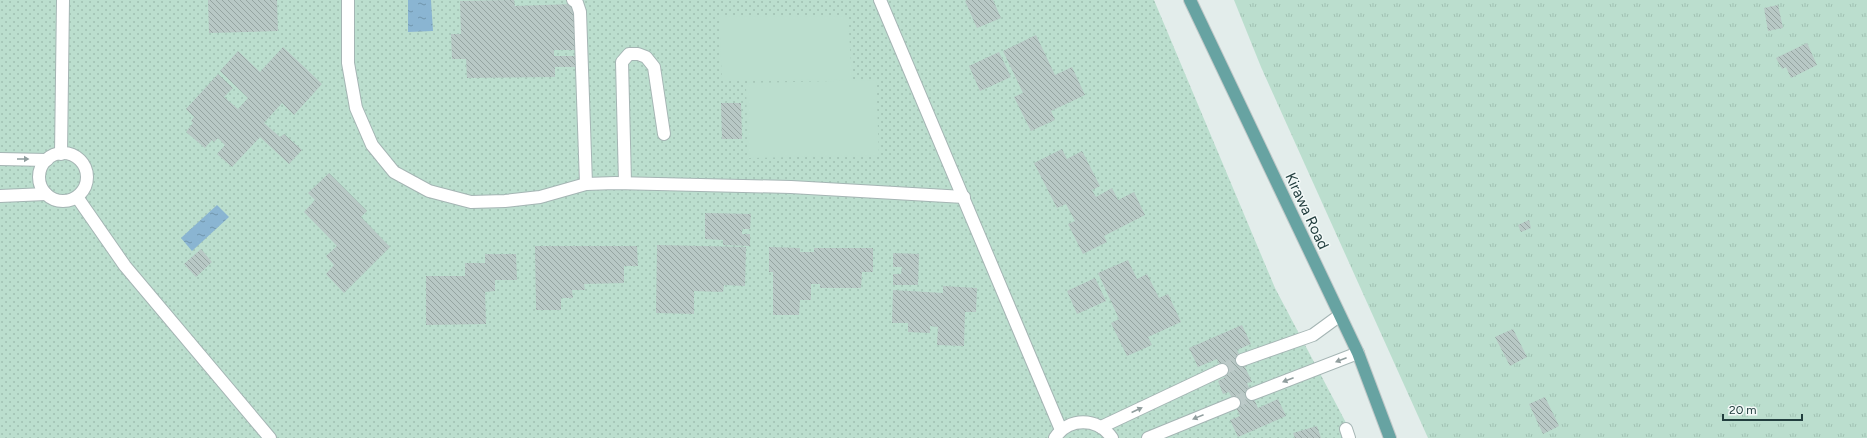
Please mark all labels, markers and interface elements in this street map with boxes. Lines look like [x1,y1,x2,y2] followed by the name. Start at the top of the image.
[17,156,30,162] one-way arrow
[1281,170,1333,252] street label: Kirawa Road
[1335,357,1347,363] one-way arrow
[1282,377,1294,383] one-way arrow
[1723,396,1802,422] scale bar
[1729,403,1757,417] text: 20 m
[1131,407,1142,413] one-way arrow
[1191,415,1203,421] one-way arrow

